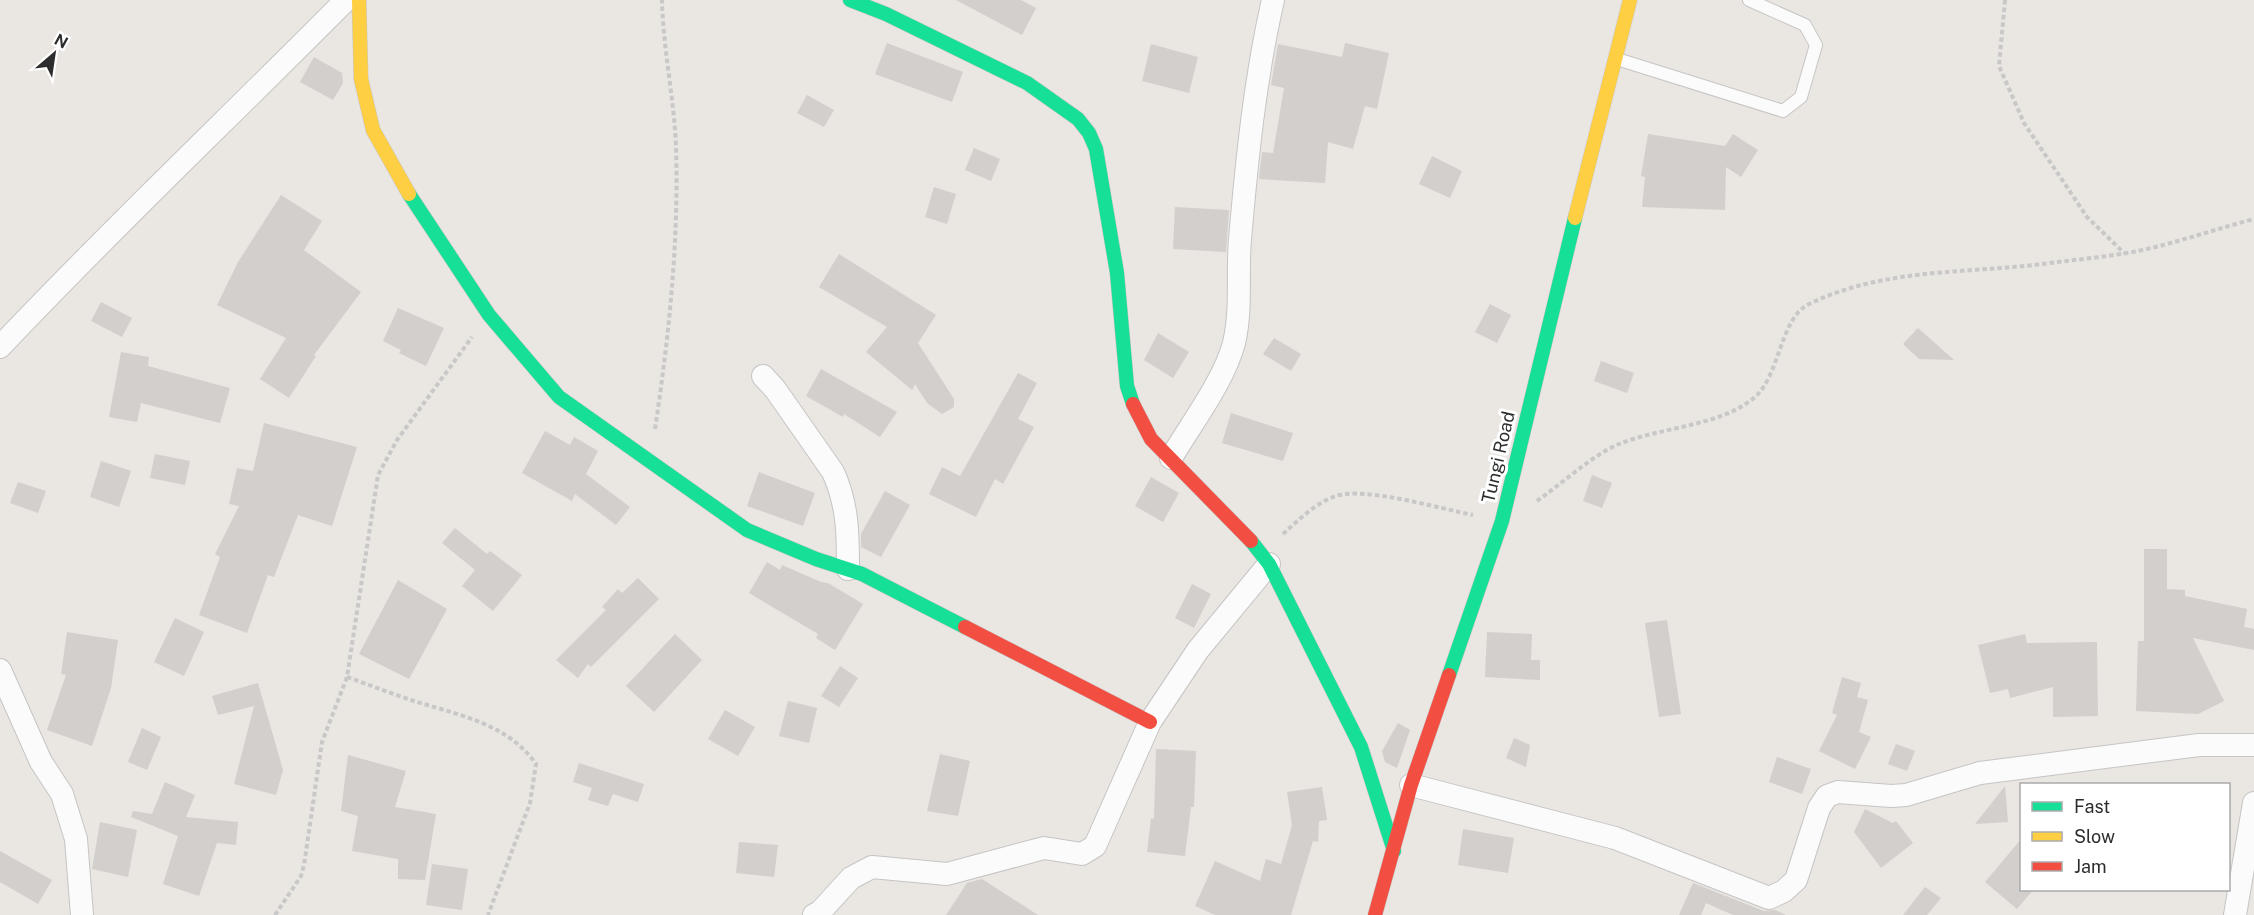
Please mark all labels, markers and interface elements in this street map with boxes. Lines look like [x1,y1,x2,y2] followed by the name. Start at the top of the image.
[24,24,84,84] north arrow
[51,30,71,53] text: N
[1477,409,1519,505] street label: Tungi Road
[2020,783,2230,891] legend
[2074,796,2110,817] text: Fast
[2074,826,2115,847] text: Slow
[2074,856,2107,877] text: Jam

